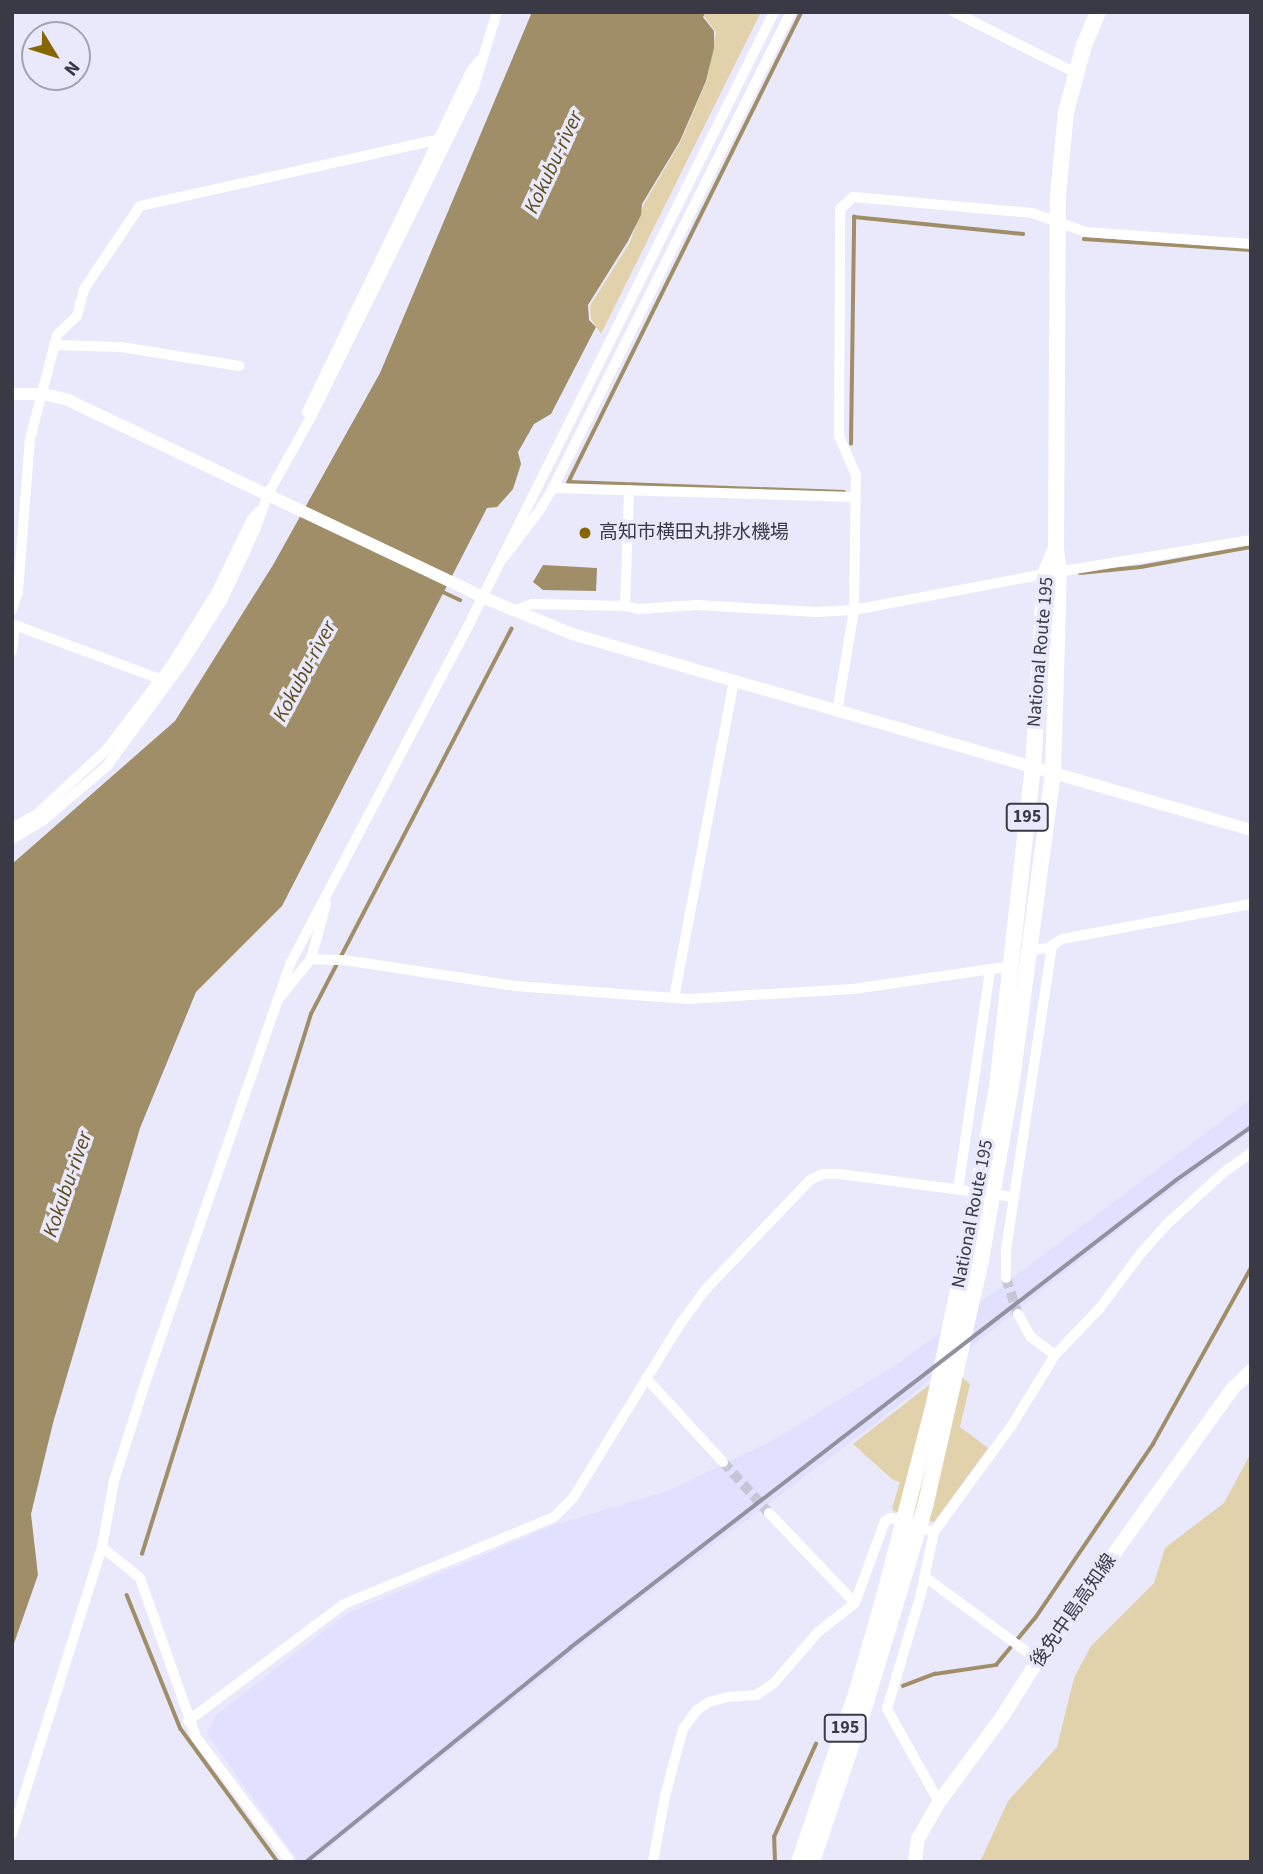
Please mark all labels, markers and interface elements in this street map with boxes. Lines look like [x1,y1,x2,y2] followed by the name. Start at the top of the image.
[21,21,91,91] north arrow
[57,55,86,81] text: N
[518,107,588,217] water label: Kokubu-river
[599,522,789,544] place label: 高知市横田丸排水機場
[577,525,593,541] marker: 高知市横田丸排水機場
[1023,576,1059,728] street label: National Route 195
[267,616,341,726] water label: Kokubu-river
[1004,802,1050,832] road number: 195
[37,1128,97,1240] water label: Kokubu-river
[947,1138,999,1290] street label: National Route 195
[1027,1550,1121,1672] street label: 後免中島高知線
[822,1714,868,1742] road number: 195

